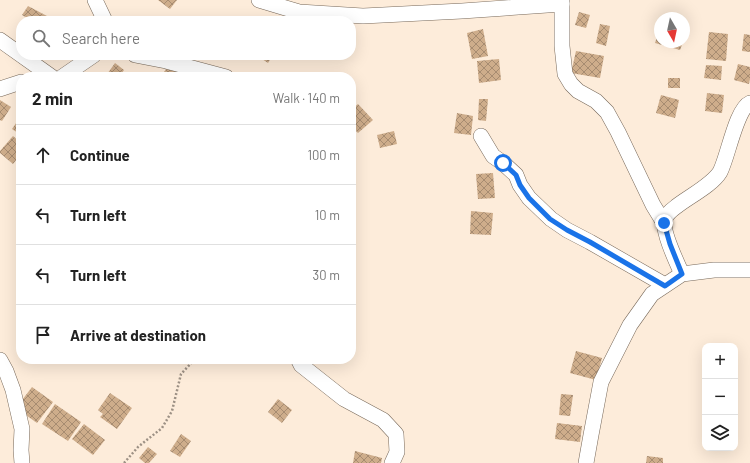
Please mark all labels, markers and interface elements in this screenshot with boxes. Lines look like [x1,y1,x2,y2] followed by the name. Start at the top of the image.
[654,12,690,48] north arrow
[16,16,356,60] search box
[30,27,52,49] icon: search
[62,29,140,47] text: Search here
[32,88,73,108] text: 2 min
[273,90,340,106] text: Walk · 140 m
[32,144,54,166] icon: ahead
[70,146,130,164] text: Continue
[307,147,340,163] text: 100 m
[494,154,512,172] route start
[32,204,54,226] icon: left
[70,206,126,224] text: Turn left
[315,207,340,223] text: 10 m
[655,214,673,232] route end
[32,264,54,286] icon: left
[70,266,126,284] text: Turn left
[313,267,340,283] text: 30 m
[32,324,54,346] icon: arrive
[70,326,206,344] text: Arrive at destination
[702,343,738,451] map controls
[702,343,738,379] button: +
[702,379,738,415] button: −
[702,415,738,451] button: layers

